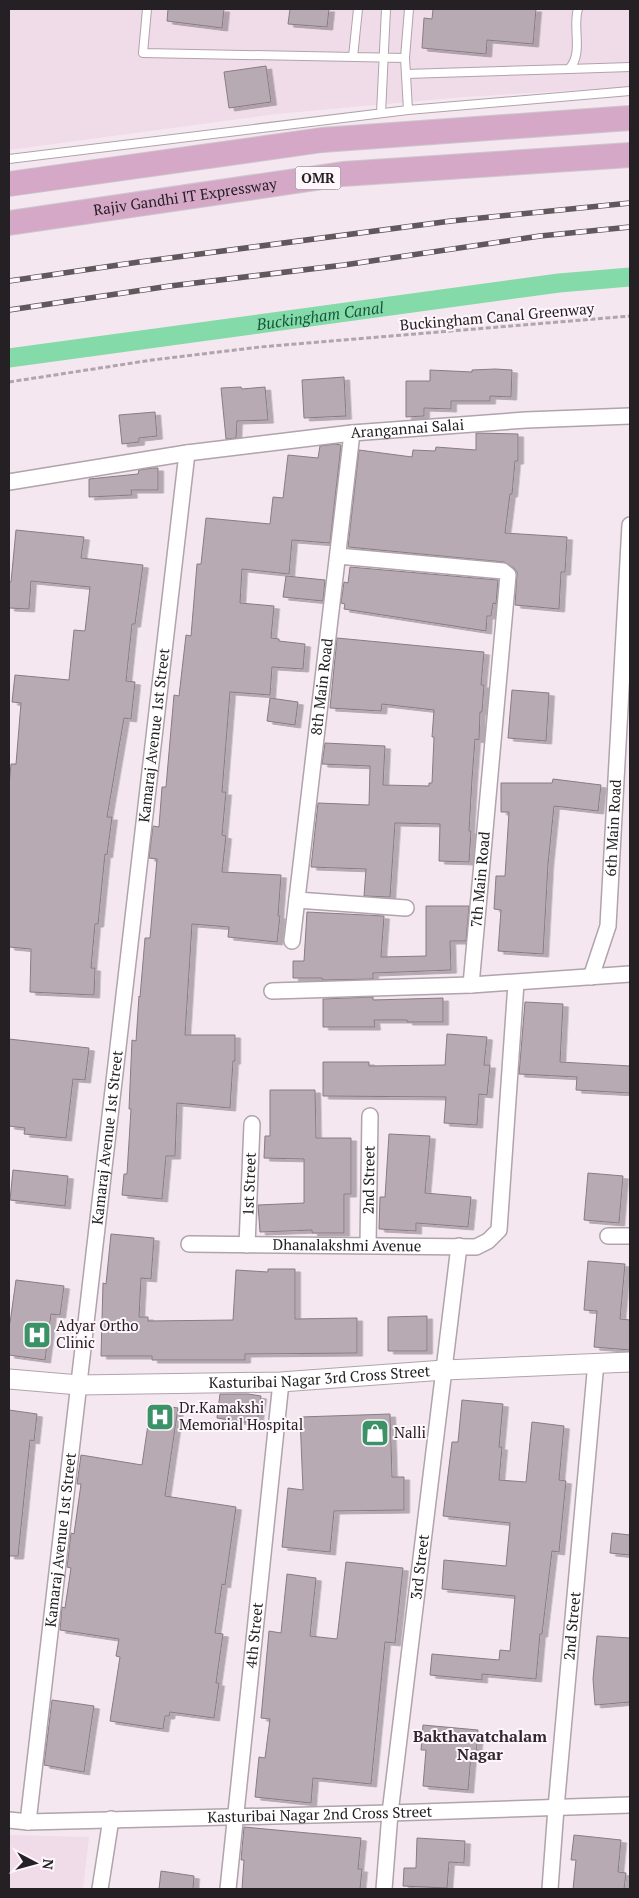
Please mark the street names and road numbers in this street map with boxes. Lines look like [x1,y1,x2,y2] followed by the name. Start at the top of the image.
[296,167,340,190] road number: OMR
[92,173,278,219] street label: Rajiv Gandhi IT Expressway
[399,298,595,334] street label: Buckingham Canal Greenway
[350,414,465,442] street label: Arangannai Salai
[305,637,337,736] street label: 8th Main Road
[133,646,173,823] street label: Kamaraj Avenue 1st Street
[600,779,625,877] street label: 6th Main Road
[465,830,494,928] street label: 7th Main Road
[86,1049,127,1226] street label: Kamaraj Avenue 1st Street
[357,1145,379,1215] street label: 2nd Street
[237,1151,260,1216] street label: 1st Street
[273,1234,421,1255] street label: Dhanalakshmi Avenue
[209,1360,431,1392] street label: Kasturibai Nagar 3rd Cross Street
[40,1451,80,1628] street label: Kamaraj Avenue 1st Street
[405,1533,433,1601] street label: 3rd Street
[558,1590,584,1661] street label: 2nd Street
[240,1601,267,1669] street label: 4th Street
[207,1801,433,1827] street label: Kasturibai Nagar 2nd Cross Street

